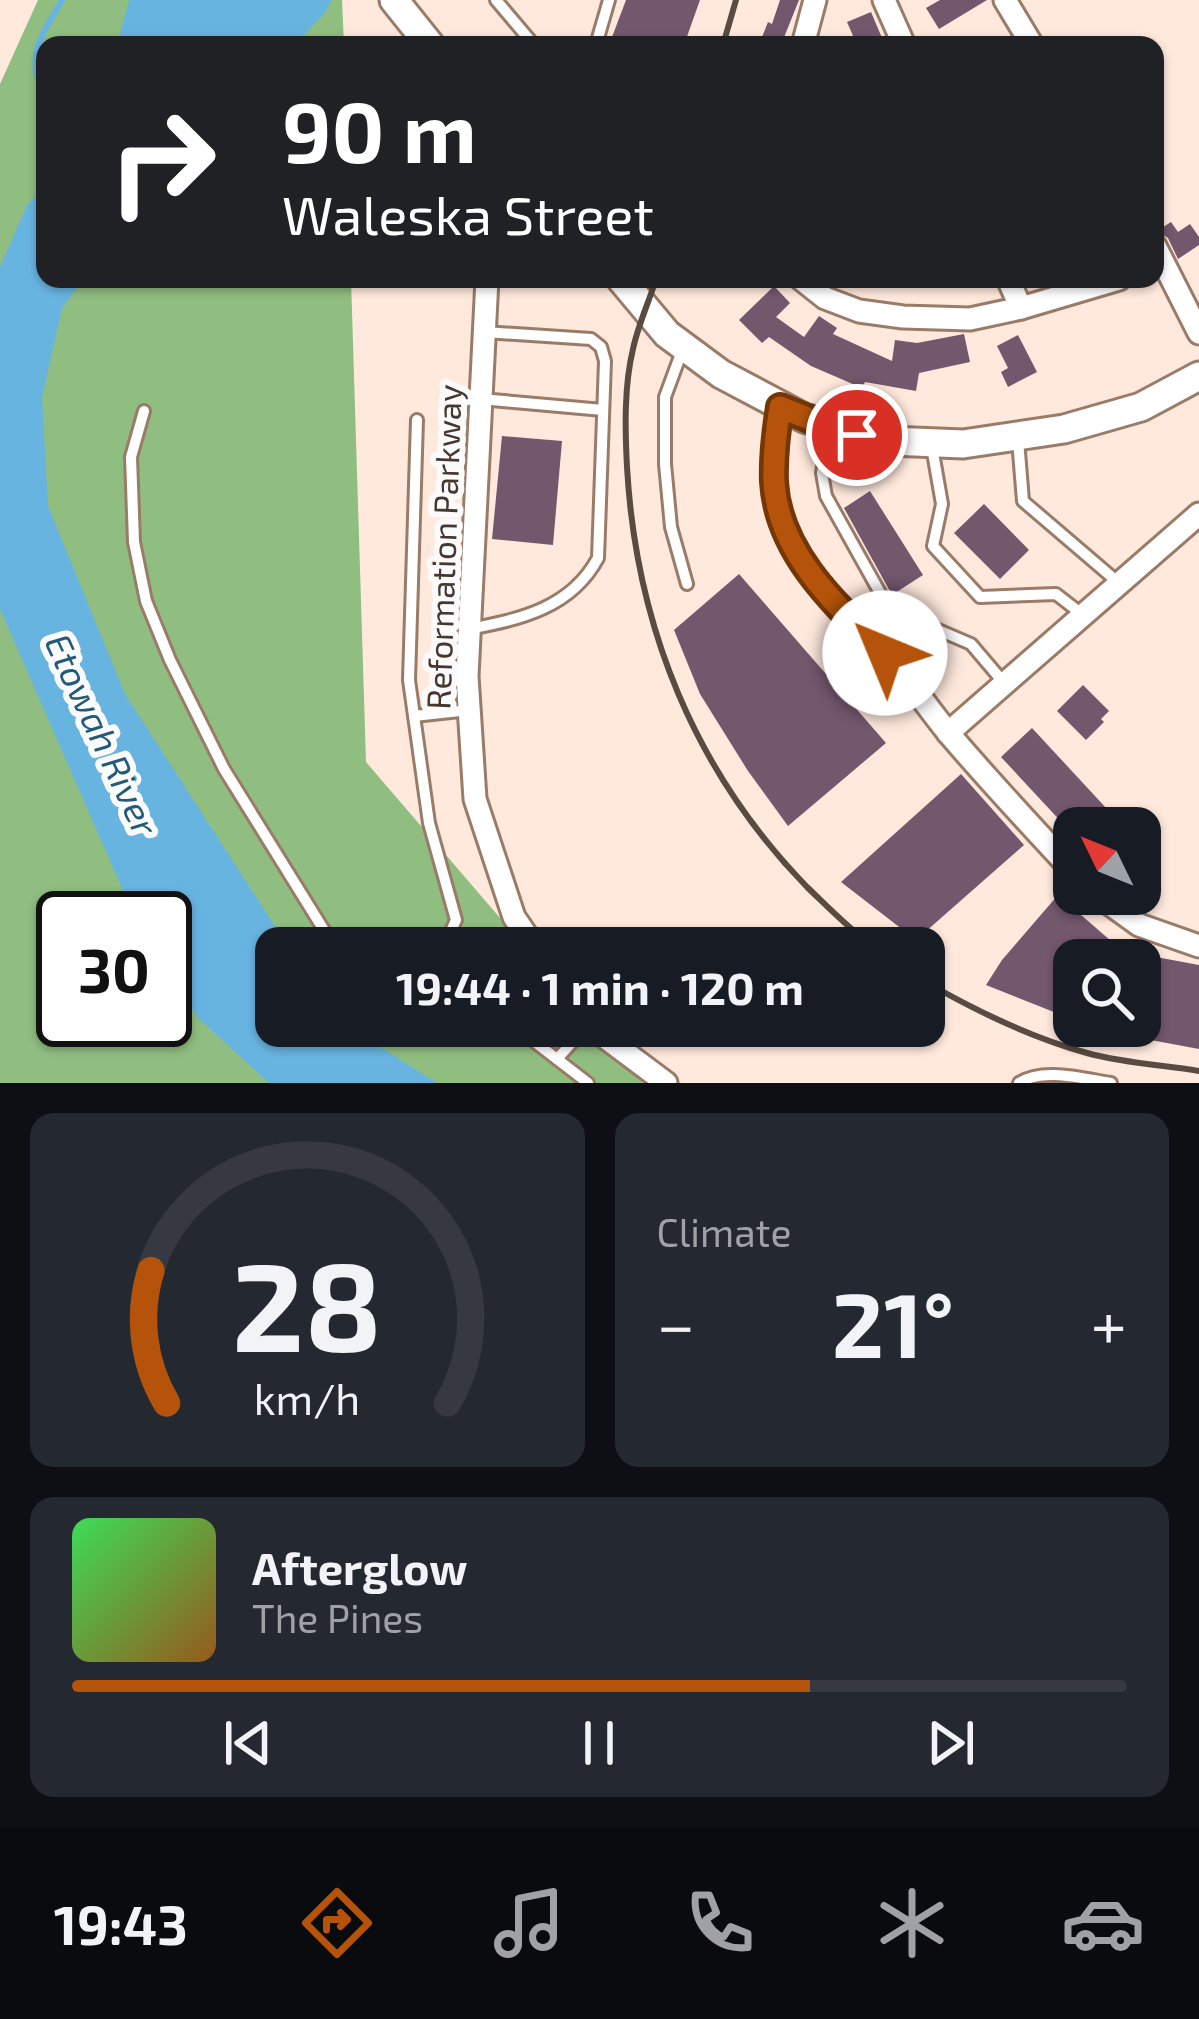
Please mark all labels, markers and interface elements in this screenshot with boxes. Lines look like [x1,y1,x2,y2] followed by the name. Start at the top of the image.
[282,79,477,180] text: 90 m
[84,84,240,240] icon: right
[282,181,654,246] text: Waleska Street
[417,384,469,710] street label: Reformation Parkway
[806,384,908,486] pin
[824,402,890,468] icon: arrive
[822,590,948,716] position arrow
[37,626,169,842] water label: Etowah River
[1053,807,1161,915] north arrow
[1053,807,1161,1047] map controls
[36,891,192,1047] speed limit sign: 30
[1053,939,1161,1047] button: search
[396,960,804,1014] text: 19:44 · 1 min · 120 m
[657,1208,791,1255] text: Climate
[232,1227,382,1377] text: 28
[832,1268,954,1376] text: 21°
[657,1283,695,1362] text: −
[1091,1283,1127,1362] text: +
[254,1372,360,1424] text: km/h
[252,1540,468,1594] text: Afterglow
[252,1594,423,1641] text: The Pines
[215,1710,281,1776] icon: previous
[566,1710,632,1776] icon: pause
[918,1710,984,1776] icon: next
[295,1881,379,1965] icon: directions
[487,1881,571,1965] icon: music
[678,1881,762,1965] icon: phone
[870,1881,954,1965] icon: climate
[1061,1881,1145,1965] icon: car
[54,1891,188,1956] text: 19:43

